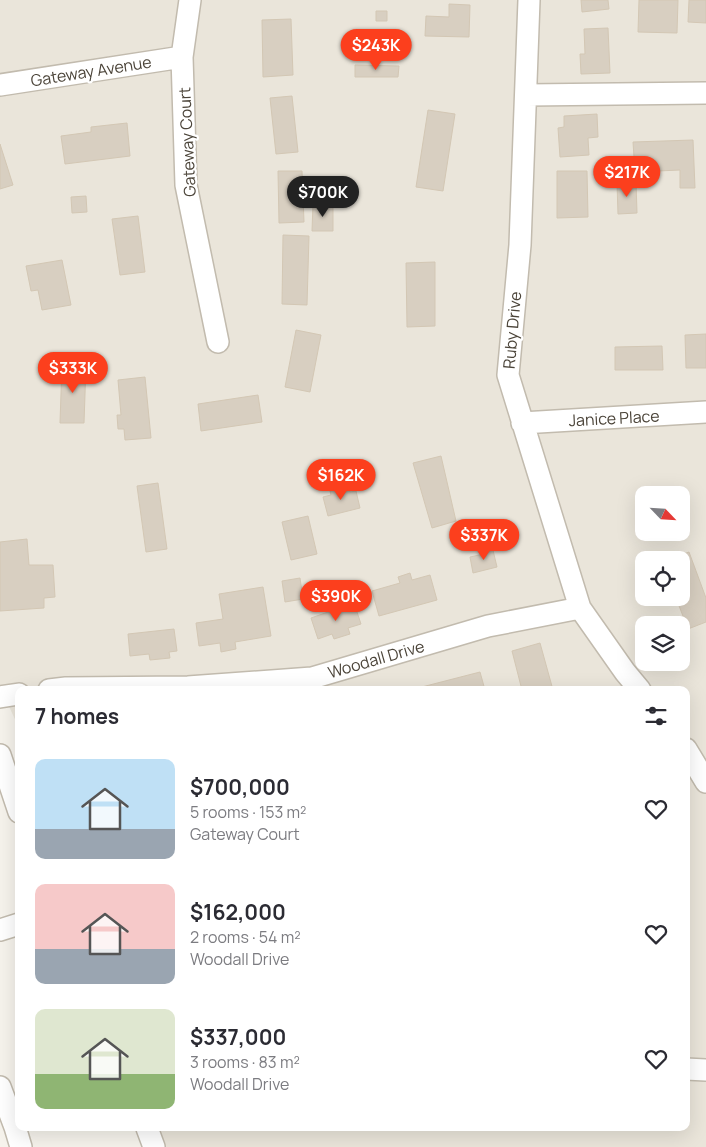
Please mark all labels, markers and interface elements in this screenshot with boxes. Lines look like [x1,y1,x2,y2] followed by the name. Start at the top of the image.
[341,28,411,71] pin: $243K
[352,34,400,56] text: $243K
[29,51,153,91] street label: Gateway Avenue
[173,87,201,197] street label: Gateway Court
[592,156,662,198] pin: $217K
[604,161,650,183] text: $217K
[288,176,358,218] pin: $700K
[298,181,348,203] text: $700K
[498,290,526,370] street label: Ruby Drive
[38,352,108,394] pin: $333K
[49,357,97,379] text: $333K
[568,405,660,431] street label: Janice Place
[306,458,376,501] pin: $162K
[318,464,364,486] text: $162K
[635,486,690,541] north arrow
[635,486,690,671] map controls
[449,518,519,561] pin: $337K
[460,524,508,546] text: $337K
[635,551,690,606] button: locate
[301,580,371,622] pin: $390K
[311,585,361,607] text: $390K
[635,616,690,671] button: layers
[325,635,427,683] street label: Woodall Drive
[35,702,119,730] text: 7 homes
[642,702,670,730] icon: filters
[190,773,290,801] text: $700,000
[75,779,135,839] icon: home
[642,795,670,823] icon: heart
[190,801,306,823] text: 5 rooms · 153 m²
[190,823,300,845] text: Gateway Court
[190,898,286,926] text: $162,000
[75,904,135,964] icon: home
[642,920,670,948] icon: heart
[190,926,301,948] text: 2 rooms · 54 m²
[190,948,289,970] text: Woodall Drive
[190,1023,286,1051] text: $337,000
[75,1029,135,1089] icon: home
[642,1045,670,1073] icon: heart
[190,1051,300,1073] text: 3 rooms · 83 m²
[190,1073,289,1095] text: Woodall Drive

